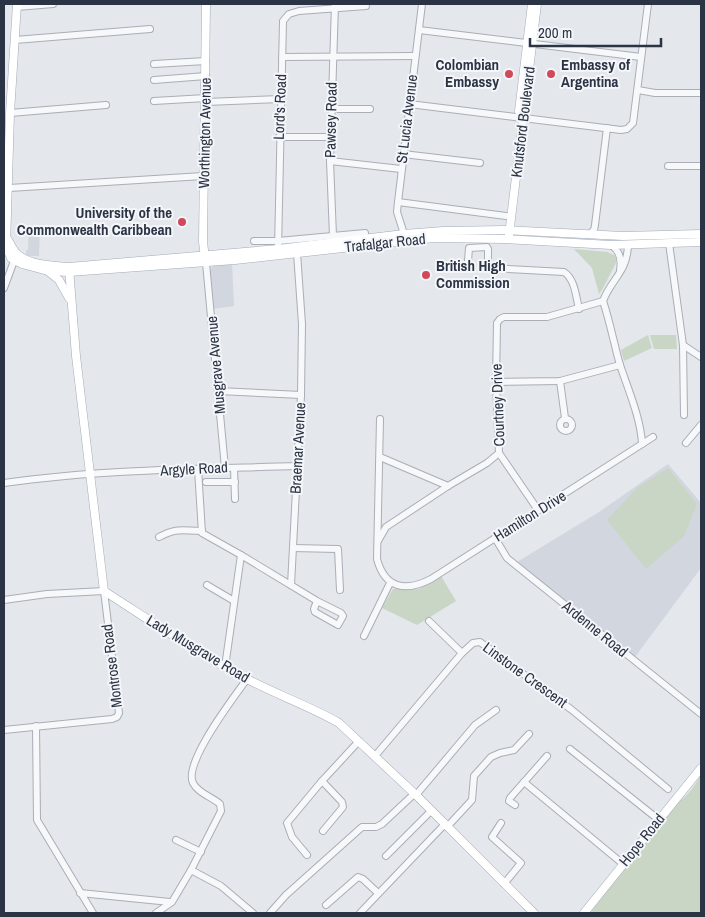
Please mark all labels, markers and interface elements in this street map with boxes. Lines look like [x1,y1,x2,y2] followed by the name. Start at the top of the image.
[530,15,661,47] scale bar
[538,22,572,43] text: 200 m
[435,54,499,92] place label: Colombian Embassy
[561,54,631,92] place label: Embassy of Argentina
[505,65,540,179] street label: Knutsford Boulevard
[503,68,515,80] marker: Colombian Embassy
[545,68,557,80] marker: Embassy of Argentina
[391,73,422,165] street label: St Lucia Avenue
[268,74,291,140] street label: Lord's Road
[193,77,216,189] street label: Worthington Avenue
[319,82,342,158] street label: Pawsey Road
[17,202,172,240] place label: University of the Commonwealth Caribbean
[176,216,188,228] marker: University of the Commonwealth Caribbean
[343,228,427,257] street label: Trafalgar Road
[436,255,510,293] place label: British High Commission
[420,269,432,281] marker: British High Commission
[201,315,230,415] street label: Musgrave Avenue
[486,363,509,447] street label: Courtney Drive
[285,402,310,494] street label: Braemar Avenue
[159,456,228,481] street label: Argyle Road
[489,485,570,546] street label: Hamilton Drive
[557,595,633,662] street label: Ardenne Road
[143,609,254,688] street label: Lady Musgrave Road
[96,623,127,709] street label: Montrose Road
[479,637,572,713] street label: Linstone Crescent
[614,809,669,870] street label: Hope Road

